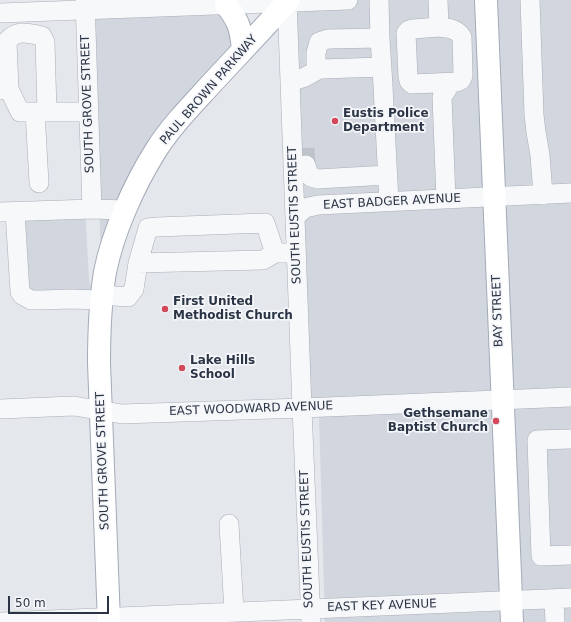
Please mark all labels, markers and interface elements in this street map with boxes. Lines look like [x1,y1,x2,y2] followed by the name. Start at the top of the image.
[157,32,261,148] street label: PAUL BROWN PARKWAY
[78,35,98,173] street label: SOUTH GROVE STREET
[343,107,429,135] place label: Eustis Police Department
[330,116,340,126] marker: Eustis Police Department
[285,146,305,284] street label: SOUTH EUSTIS STREET
[323,191,461,213] street label: EAST BADGER AVENUE
[490,275,506,347] street label: BAY STREET
[173,295,293,323] place label: First United Methodist Church
[160,304,170,314] marker: First United Methodist Church
[190,354,255,382] place label: Lake Hills School
[177,363,187,373] marker: Lake Hills School
[93,392,113,530] street label: SOUTH GROVE STREET
[169,399,333,419] street label: EAST WOODWARD AVENUE
[388,407,488,435] place label: Gethsemane Baptist Church
[491,416,501,426] marker: Gethsemane Baptist Church
[297,470,317,608] street label: SOUTH EUSTIS STREET
[10,588,111,614] scale bar
[15,596,46,610] text: 50 m
[327,597,437,615] street label: EAST KEY AVENUE

